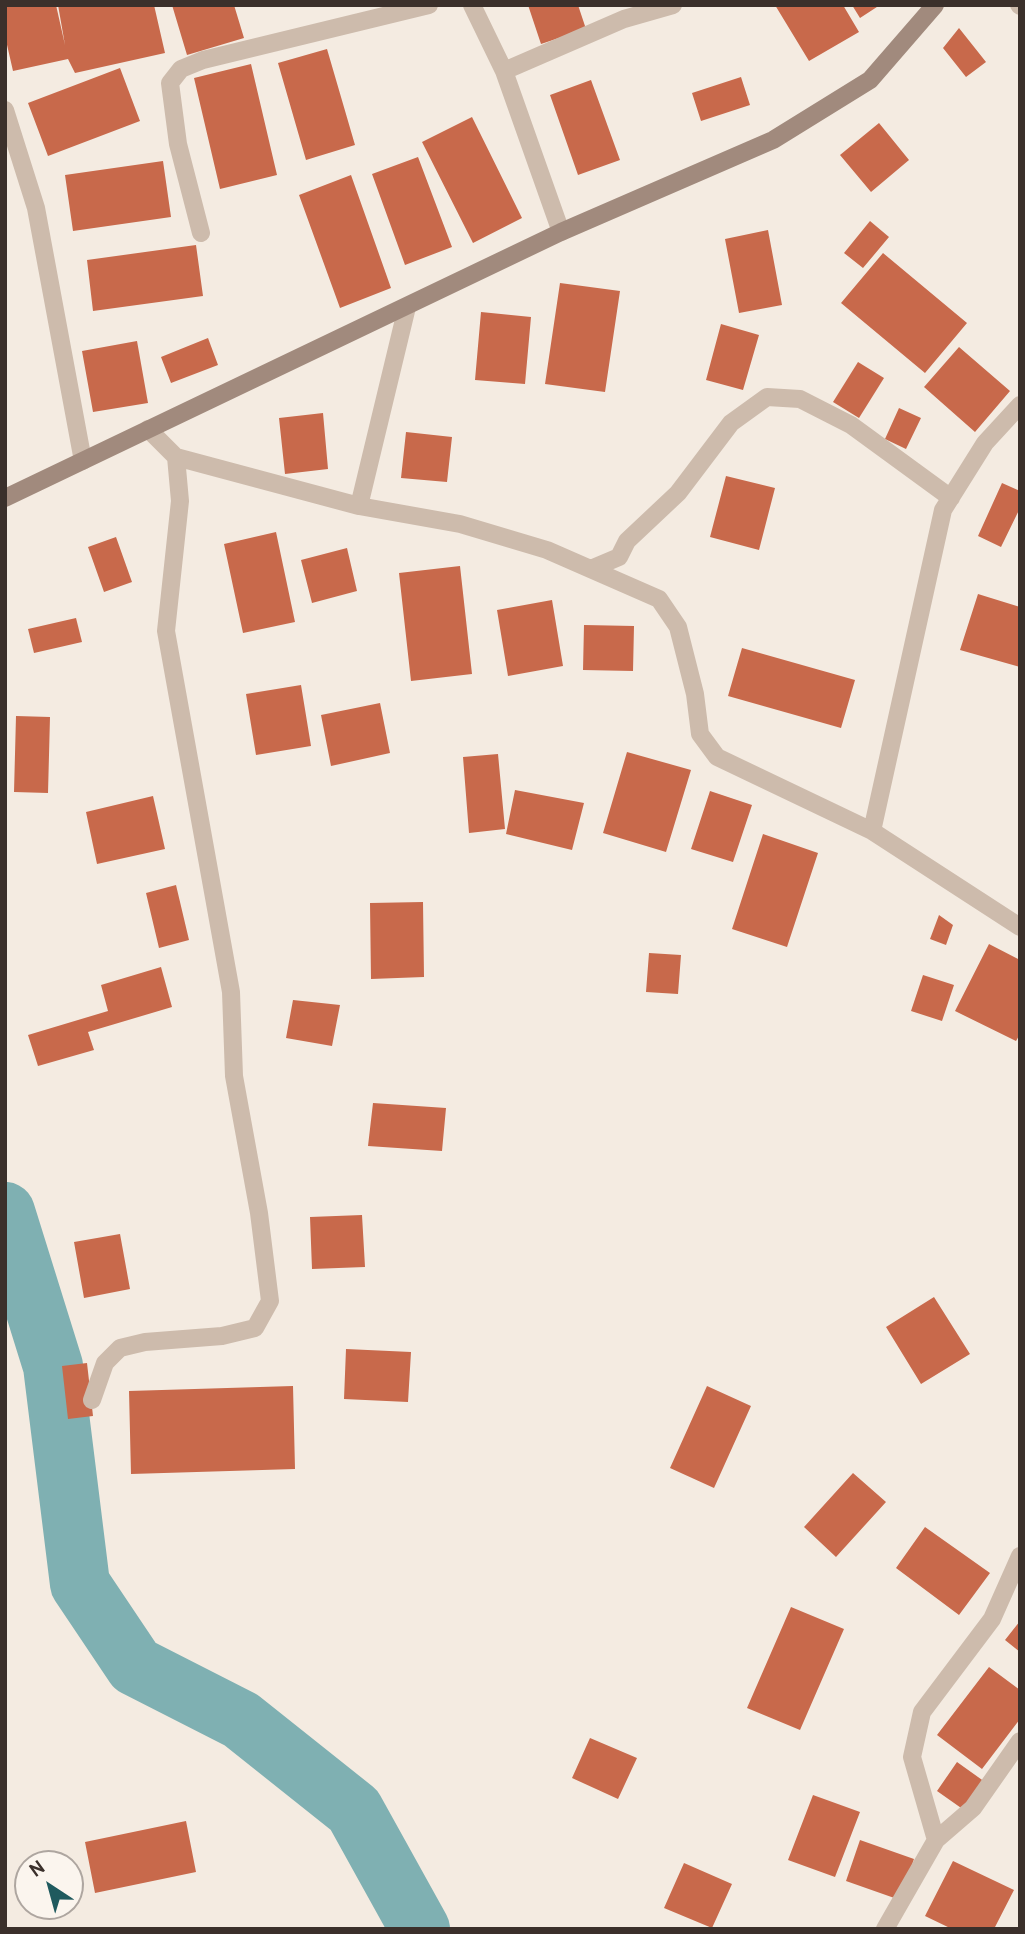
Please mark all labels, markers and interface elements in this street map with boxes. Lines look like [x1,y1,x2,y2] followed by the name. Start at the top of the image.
[14,1850,84,1920] north arrow
[25,1856,50,1883] text: N

